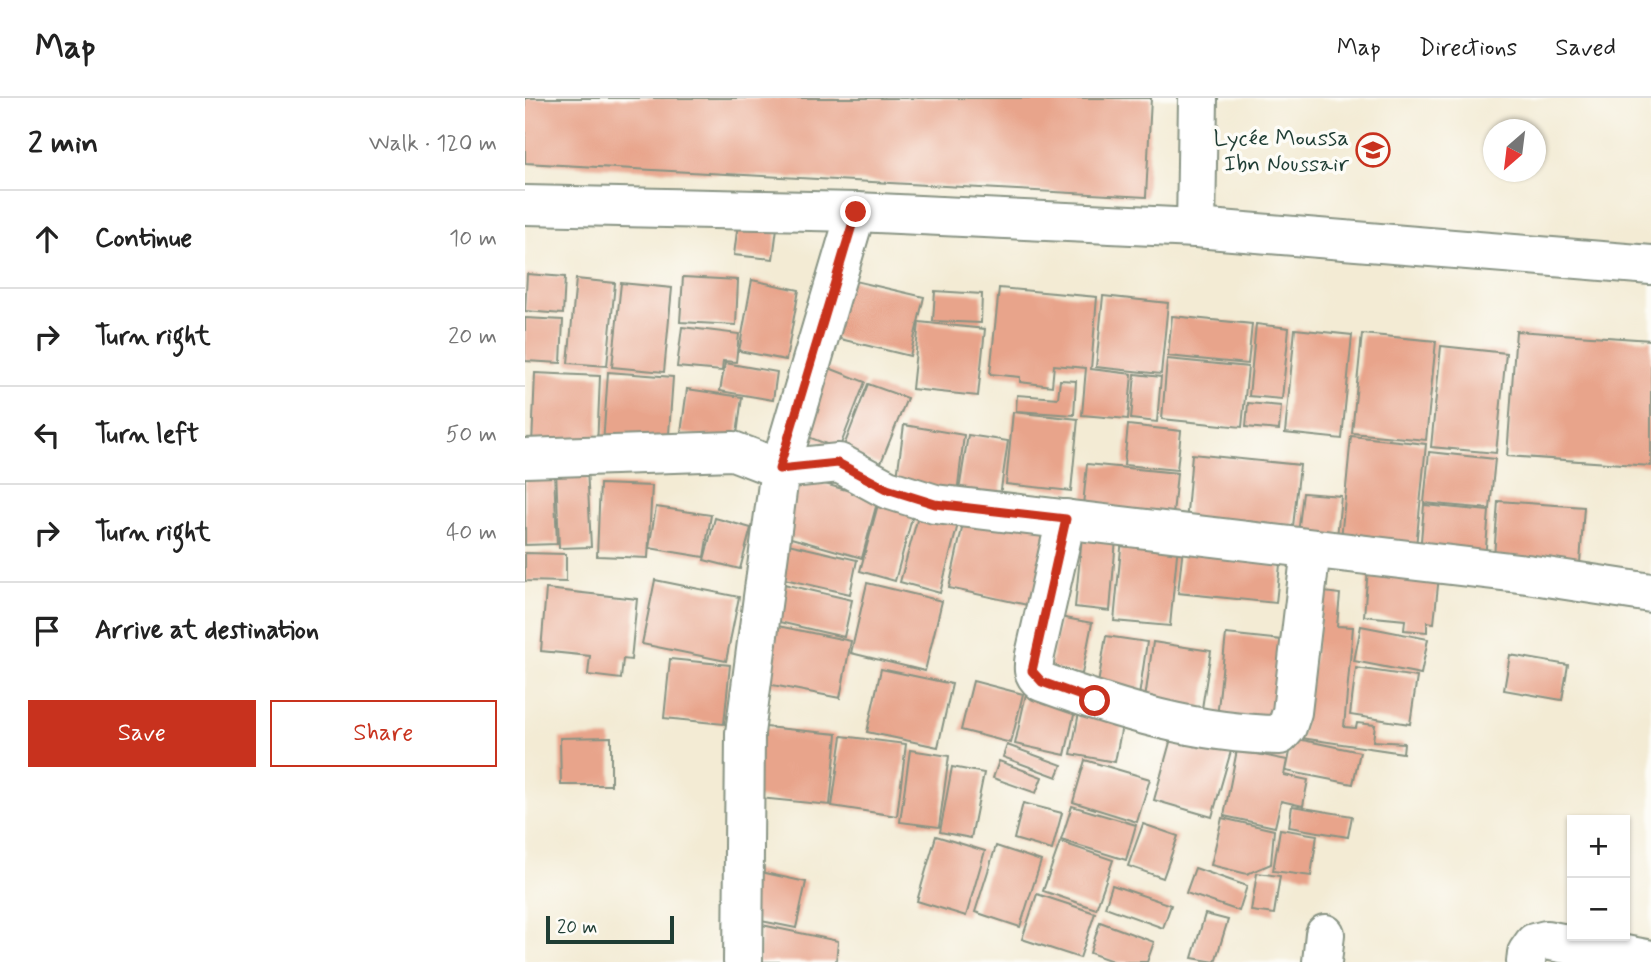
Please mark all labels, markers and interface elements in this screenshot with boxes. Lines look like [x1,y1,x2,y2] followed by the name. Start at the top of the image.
[35,26,95,70] text: Map
[1337,33,1381,64] text: Map
[1419,33,1517,64] text: Directions
[1555,33,1616,64] text: Saved
[1483,119,1546,182] north arrow
[28,124,98,163] text: 2 min
[1213,124,1349,180] place label: Lycée Moussa Ibn Noussair
[369,129,497,159] text: Walk · 120 m
[1354,131,1392,169] school or university icon: Lycée Moussa Ibn Noussair
[840,196,871,227] route end
[28,220,66,258] icon: ahead
[95,222,192,256] text: Continue
[449,224,497,254] text: 10 m
[28,318,66,356] icon: right
[95,320,211,354] text: Turn right
[448,322,497,352] text: 20 m
[28,416,66,454] icon: left
[95,418,199,452] text: Turn left
[446,420,497,450] text: 50 m
[28,514,66,552] icon: right
[95,516,211,550] text: Turn right
[446,518,497,548] text: 40 m
[28,612,66,650] icon: arrive
[95,614,319,648] text: Arrive at destination
[1079,685,1110,716] route start
[28,700,256,767] button: Save
[270,700,497,767] button: Share
[1567,815,1630,941] map controls
[1567,815,1630,878] button: +
[1567,878,1630,941] button: −
[546,913,674,945] scale bar
[557,915,597,940] text: 20 m

